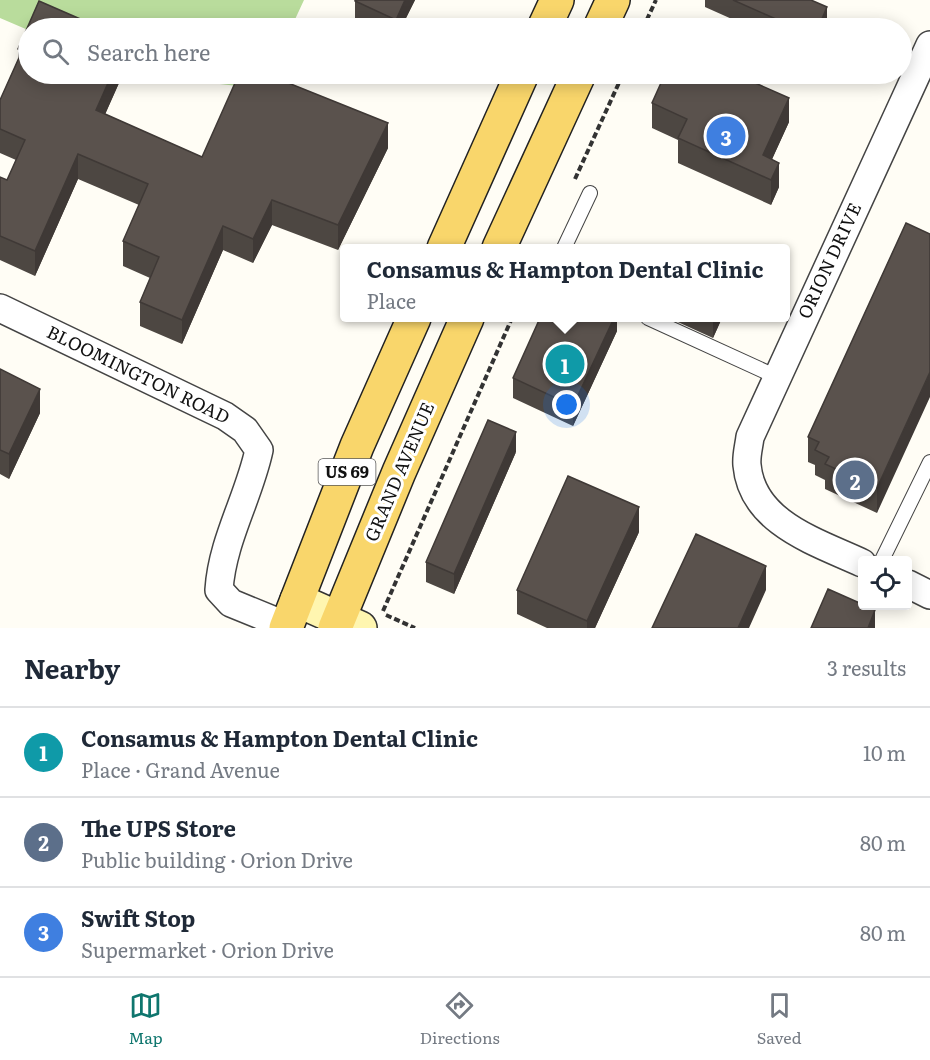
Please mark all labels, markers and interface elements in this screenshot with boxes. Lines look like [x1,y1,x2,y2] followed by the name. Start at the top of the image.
[18,18,912,84] search box
[39,35,72,68] icon: search
[87,35,210,68] text: Search here
[706,114,746,158] pin: 3
[790,198,867,323] street label: ORION DRIVE
[340,244,790,322] popup
[367,252,763,285] text: Consamus & Hampton Dental Clinic
[367,285,416,315] text: Place
[43,318,235,430] street label: BLOOMINGTON ROAD
[546,342,584,386] pin: 1
[552,390,581,419] your location
[357,397,440,545] street label: GRAND AVENUE
[836,458,874,502] pin: 2
[318,459,376,485] road number: US 69
[858,556,912,610] map controls
[858,556,912,610] button: locate
[24,648,120,687] text: Nearby
[827,652,906,682] text: 3 results
[81,721,478,754] text: Consamus & Hampton Dental Clinic
[39,737,48,767] text: 1
[863,737,906,767] text: 10 m
[81,754,280,784] text: Place · Grand Avenue
[81,811,236,844] text: The UPS Store
[38,827,49,857] text: 2
[860,827,906,857] text: 80 m
[81,844,353,874] text: Public building · Orion Drive
[81,901,195,934] text: Swift Stop
[38,917,49,947] text: 3
[860,917,906,947] text: 80 m
[81,934,334,964] text: Supermarket · Orion Drive
[129,989,163,1049] tab: Map
[420,989,500,1049] tab: Directions
[757,989,801,1049] tab: Saved

